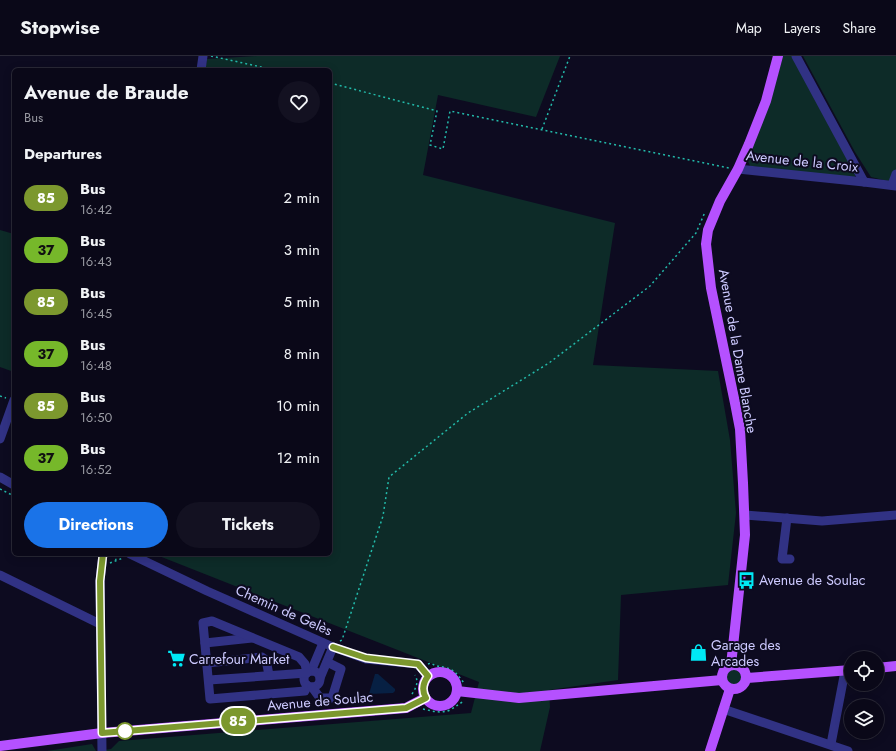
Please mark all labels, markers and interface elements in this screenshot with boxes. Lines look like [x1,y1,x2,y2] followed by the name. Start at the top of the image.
[20,14,100,41] text: Stopwise
[736,18,762,38] text: Map
[784,18,820,38] text: Layers
[842,18,876,38] text: Share
[24,79,189,106] text: Avenue de Braude
[278,81,320,123] button: heart
[24,108,43,127] text: Bus
[24,143,102,165] text: Departures
[745,145,859,177] street label: Avenue de la Croix
[80,178,105,200] text: Bus
[283,187,320,209] text: 2 min
[37,188,55,208] text: 85
[80,200,112,219] text: 16:42
[80,230,105,252] text: Bus
[284,239,320,261] text: 3 min
[38,240,54,260] text: 37
[80,252,112,271] text: 16:43
[714,267,762,435] street label: Avenue de la Dame Blanche
[80,282,105,304] text: Bus
[284,291,320,313] text: 5 min
[37,292,55,312] text: 85
[80,304,112,323] text: 16:45
[80,334,105,356] text: Bus
[284,343,320,365] text: 8 min
[38,344,54,364] text: 37
[80,356,112,375] text: 16:48
[80,386,105,408] text: Bus
[276,395,320,417] text: 10 min
[37,396,55,416] text: 85
[80,408,112,427] text: 16:50
[80,438,105,460] text: Bus
[277,447,320,469] text: 12 min
[38,448,54,468] text: 37
[80,460,112,479] text: 16:52
[24,502,168,548] button: Directions
[176,502,320,548] button: Tickets
[736,570,756,590] bus stop icon: Avenue de Soulac
[759,570,866,590] place label: Avenue de Soulac
[233,580,336,640] street label: Chemin de Gelès
[711,635,781,671] place label: Garage des Arcades
[688,643,708,663] shop icon: Garage des Arcades
[166,649,186,669] supermarket icon: Carrefour Market
[189,649,290,669] place label: Carrefour Market
[844,651,884,739] map controls
[844,651,884,691] button: locate
[266,686,374,716] street label: Avenue de Soulac
[844,699,884,739] button: layers
[220,708,256,734] line badge: 85
[229,711,247,731] text: 85
[116,722,134,740] unlabelled marker

